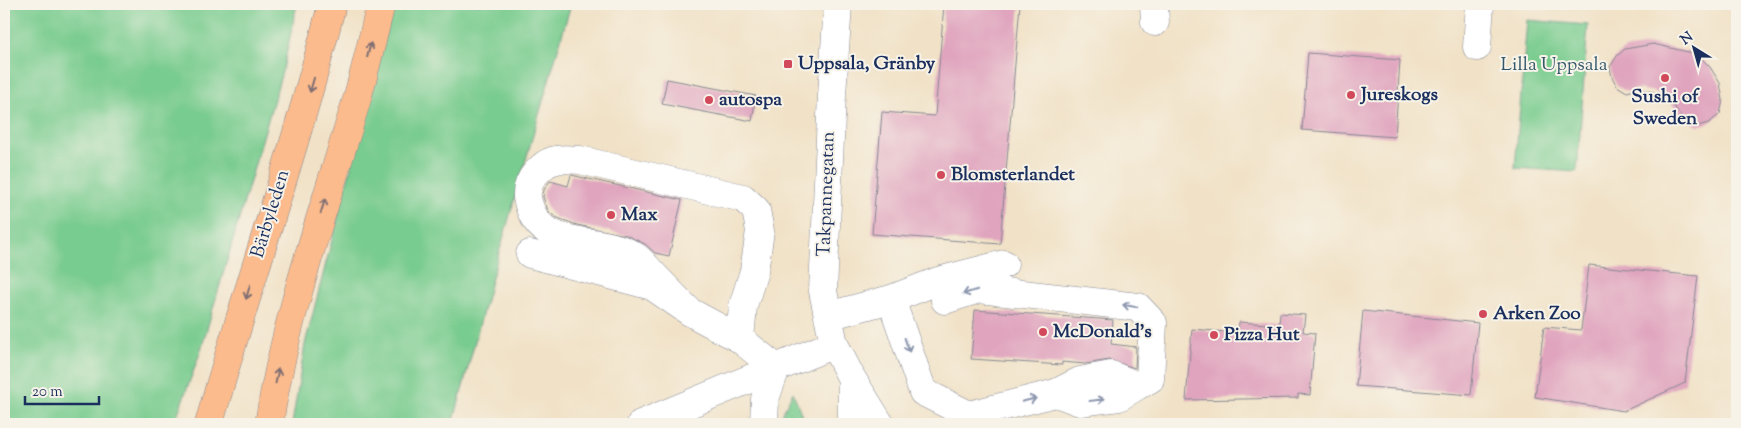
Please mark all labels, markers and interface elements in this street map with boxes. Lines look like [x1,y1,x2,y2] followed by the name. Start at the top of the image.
[1668,22,1718,72] north arrow
[1677,28,1698,51] text: N
[365,42,374,58] one-way arrow
[798,51,936,78] place label: Uppsala, Gränby
[1501,52,1608,79] park label: Lilla Uppsala
[782,58,794,70] marker: Uppsala, Gränby
[1659,72,1671,84] marker: Sushi of Sweden
[306,77,316,93] one-way arrow
[1359,82,1439,109] place label: Jureskogs
[1631,84,1700,133] place label: Sushi of Sweden
[719,87,782,114] place label: autospa
[1345,89,1357,101] marker: Jureskogs
[703,94,715,106] marker: autospa
[811,131,843,257] street label: Takpannegatan
[951,162,1075,189] place label: Blomsterlandet
[245,166,297,262] street label: Bärbyleden
[935,169,947,181] marker: Blomsterlandet
[319,198,329,214] one-way arrow
[621,202,658,229] place label: Max
[605,209,617,221] marker: Max
[242,283,252,299] one-way arrow
[962,288,978,298] one-way arrow
[1123,301,1139,311] one-way arrow
[1493,301,1581,328] place label: Arken Zoo
[1477,308,1489,320] marker: Arken Zoo
[1053,319,1152,346] place label: McDonald's
[1224,322,1300,349] place label: Pizza Hut
[1037,326,1049,338] marker: McDonald's
[1208,329,1220,341] marker: Pizza Hut
[903,336,912,352] one-way arrow
[272,369,282,385] one-way arrow
[25,373,99,405] scale bar
[32,382,63,403] text: 20 m
[1020,395,1036,404] one-way arrow
[1089,395,1105,405] one-way arrow

